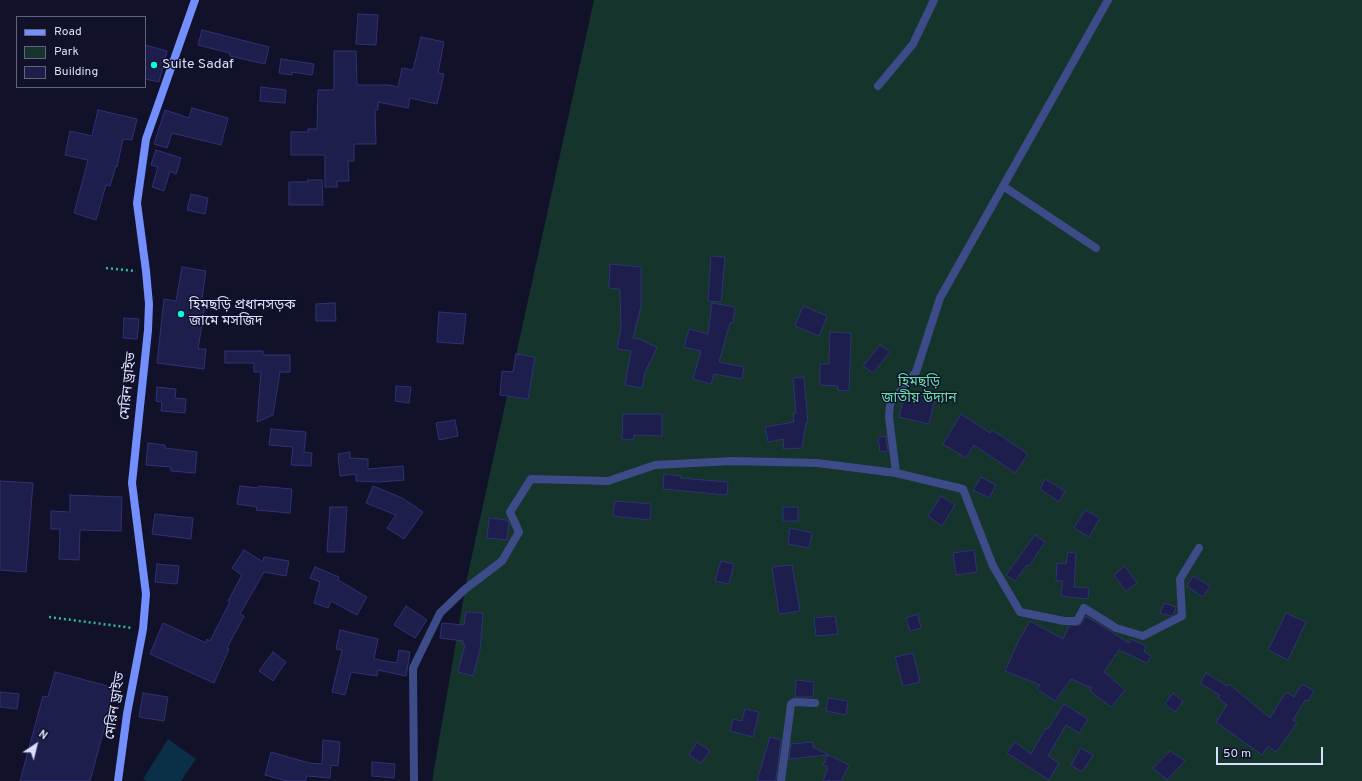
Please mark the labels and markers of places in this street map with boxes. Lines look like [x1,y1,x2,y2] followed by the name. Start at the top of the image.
[162,57,234,73] place label: Suite Sadaf
[149,60,159,70] marker: Suite Sadaf
[189,298,295,330] place label: হিমছড়ি প্রধানসড়ক জামে মসজিদ
[176,309,186,319] marker: হিমছড়ি প্রধানসড়ক জামে মসজিদ

